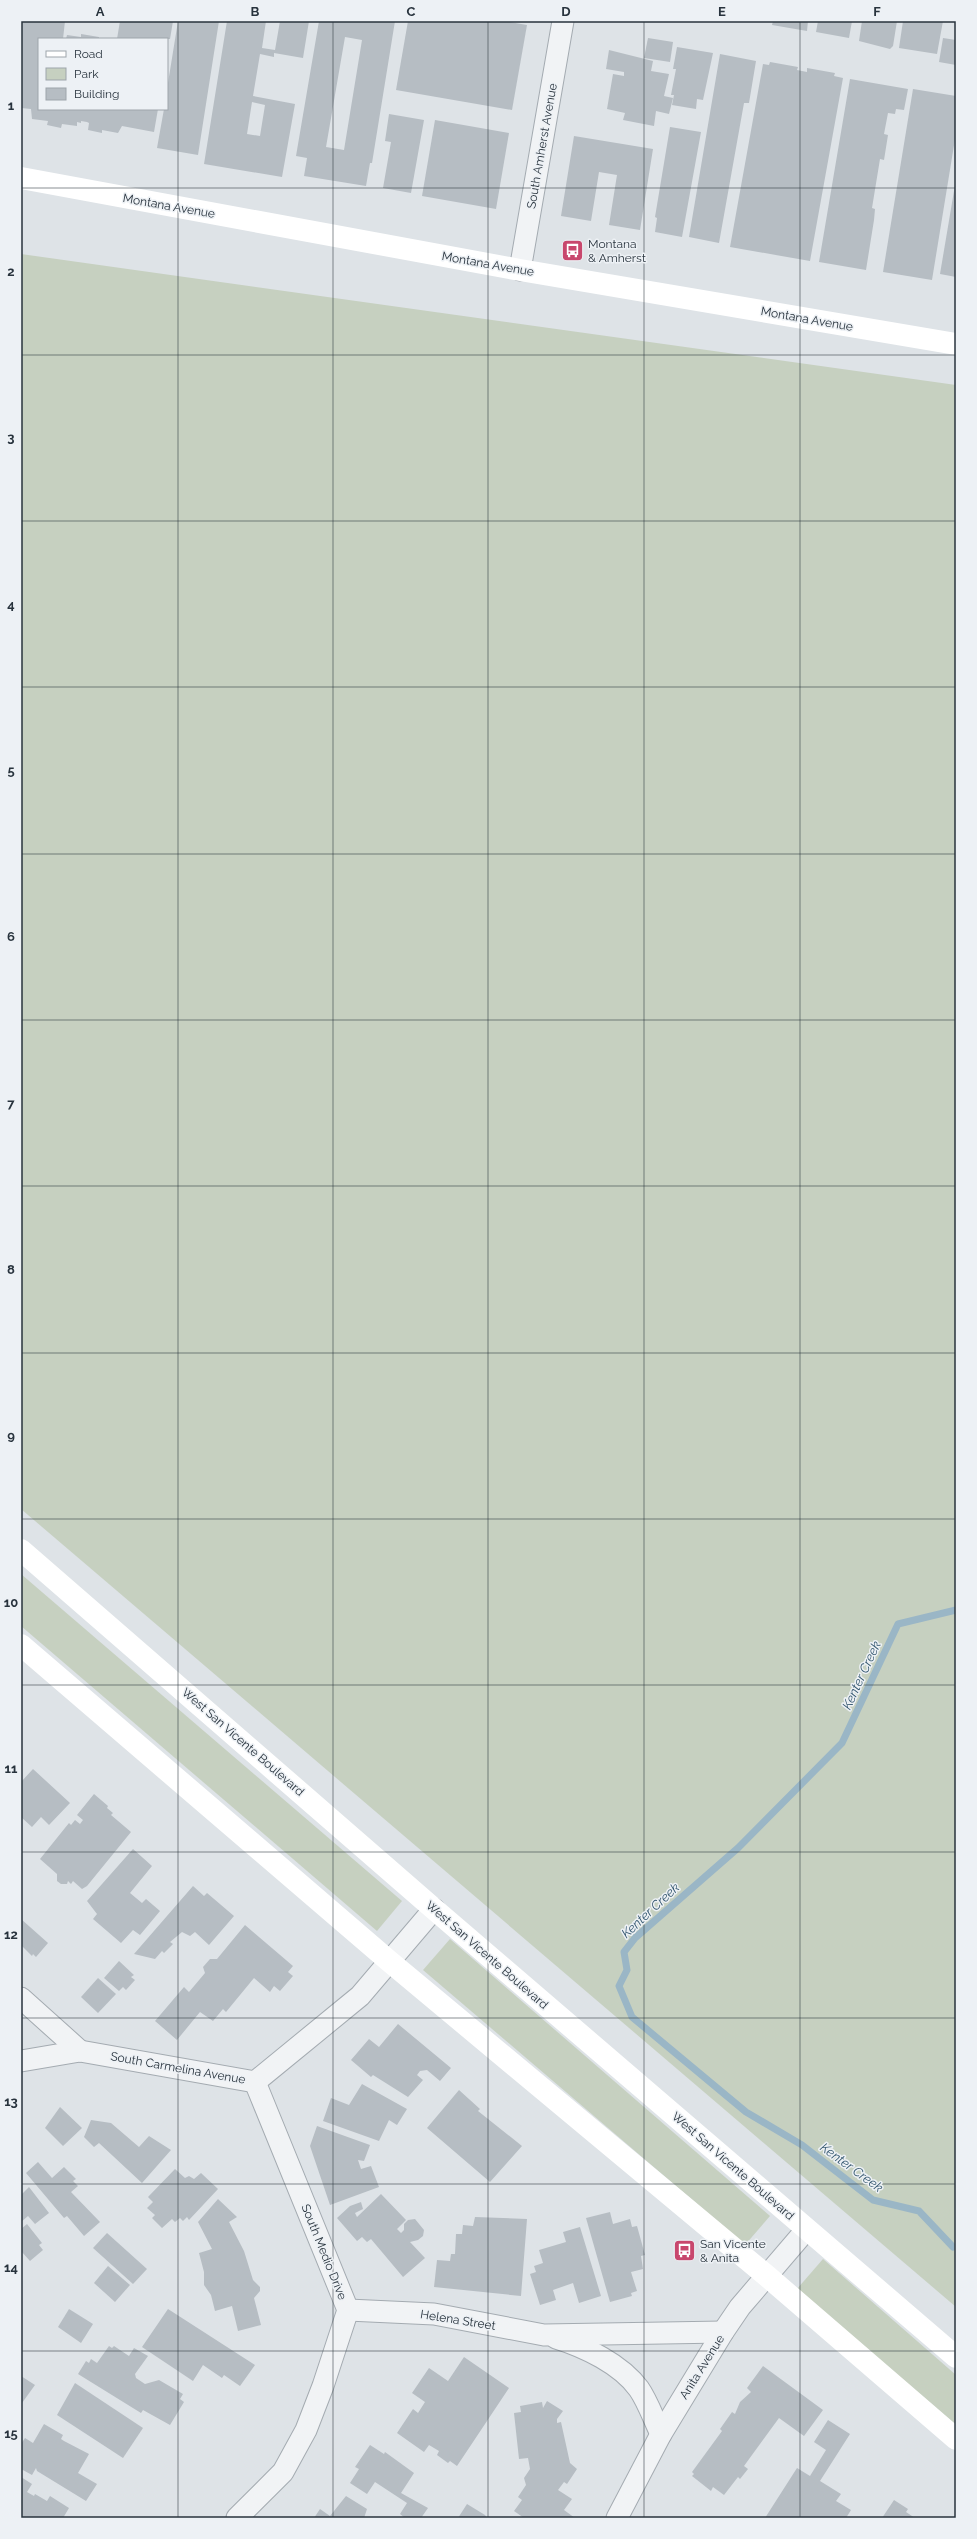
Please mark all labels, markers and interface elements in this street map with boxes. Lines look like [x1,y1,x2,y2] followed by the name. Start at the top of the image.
[96,4,105,19] text: A
[251,4,260,19] text: B
[407,4,416,19] text: C
[561,4,571,19] text: D
[718,4,726,19] text: E
[873,4,881,19] text: F
[38,38,168,110] legend
[74,47,103,61] text: Road
[74,67,99,81] text: Park
[524,82,560,210] street label: South Amherst Avenue
[74,87,120,101] text: Building
[8,98,15,113] text: 1
[122,191,216,221] street label: Montana Avenue
[588,237,646,265] place label: Montana & Amherst
[560,238,586,264] bus stop icon: Montana & Amherst
[441,249,535,279] street label: Montana Avenue
[7,264,15,279] text: 2
[760,304,854,334] street label: Montana Avenue
[7,430,15,445] text: 3
[7,597,15,612] text: 4
[7,763,15,778] text: 5
[7,929,15,944] text: 6
[7,1096,15,1111] text: 7
[7,1262,15,1277] text: 8
[7,1428,15,1443] text: 9
[4,1595,18,1610] text: 10
[839,1639,884,1712] water label: Kenter Creek
[179,1685,307,1799] street label: West San Vicente Boulevard
[5,1761,18,1776] text: 11
[618,1880,682,1941] water label: Kenter Creek
[423,1898,551,2012] street label: West San Vicente Boulevard
[4,1927,18,1942] text: 12
[109,2049,247,2087] street label: South Carmelina Avenue
[4,2094,18,2109] text: 13
[669,2109,797,2223] street label: West San Vicente Boulevard
[817,2140,886,2195] water label: Kenter Creek
[298,2202,350,2302] street label: South Medio Drive
[700,2237,766,2265] place label: San Vicente & Anita
[672,2238,698,2264] bus stop icon: San Vicente & Anita
[4,2260,18,2275] text: 14
[419,2307,497,2333] street label: Helena Street
[677,2332,727,2402] street label: Anita Avenue
[4,2426,18,2441] text: 15

